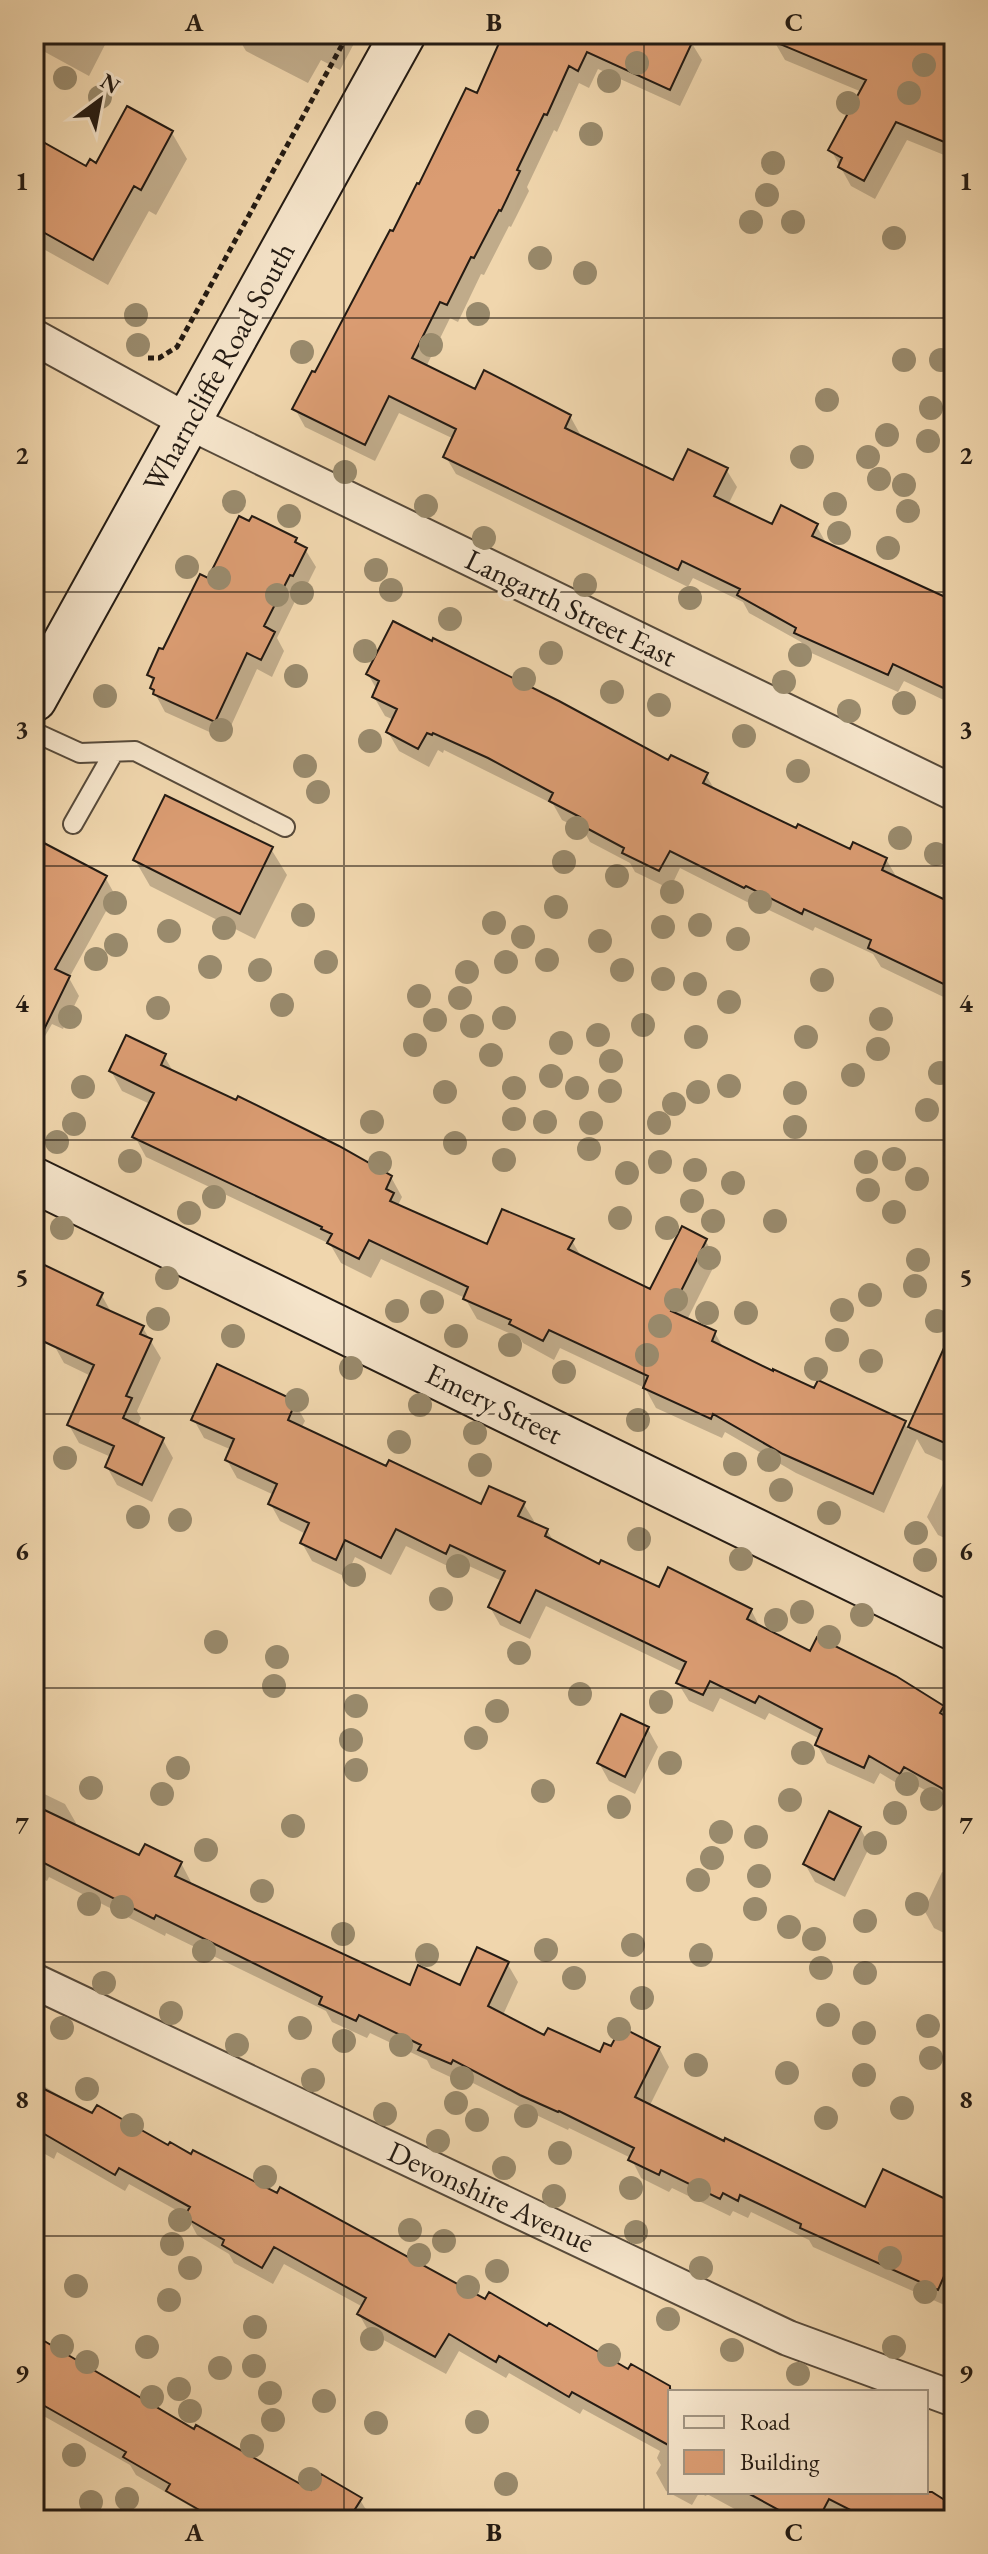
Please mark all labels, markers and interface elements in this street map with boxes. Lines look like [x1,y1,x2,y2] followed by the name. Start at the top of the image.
[184,5,204,39] text: A
[486,5,502,39] text: B
[785,5,803,39] text: C
[60,60,140,140] north arrow
[95,66,126,101] text: N
[15,164,29,198] text: 1
[959,164,973,198] text: 1
[134,235,303,499] street label: Wharncliffe Road South
[15,438,29,472] text: 2
[959,438,973,472] text: 2
[459,540,684,676] street label: Langarth Street East
[15,712,29,746] text: 3
[959,712,973,746] text: 3
[15,986,29,1020] text: 4
[959,986,973,1020] text: 4
[15,1260,29,1294] text: 5
[959,1260,973,1294] text: 5
[420,1354,569,1454] street label: Emery Street
[15,1534,29,1568] text: 6
[959,1534,973,1568] text: 6
[15,1808,29,1842] text: 7
[959,1808,973,1842] text: 7
[15,2082,29,2116] text: 8
[959,2082,973,2116] text: 8
[382,2132,601,2261] street label: Devonshire Avenue
[15,2356,29,2390] text: 9
[959,2356,973,2390] text: 9
[668,2390,928,2494] legend
[740,2406,791,2437] text: Road
[740,2446,820,2477] text: Building
[184,2515,204,2549] text: A
[486,2515,502,2549] text: B
[785,2515,803,2549] text: C

